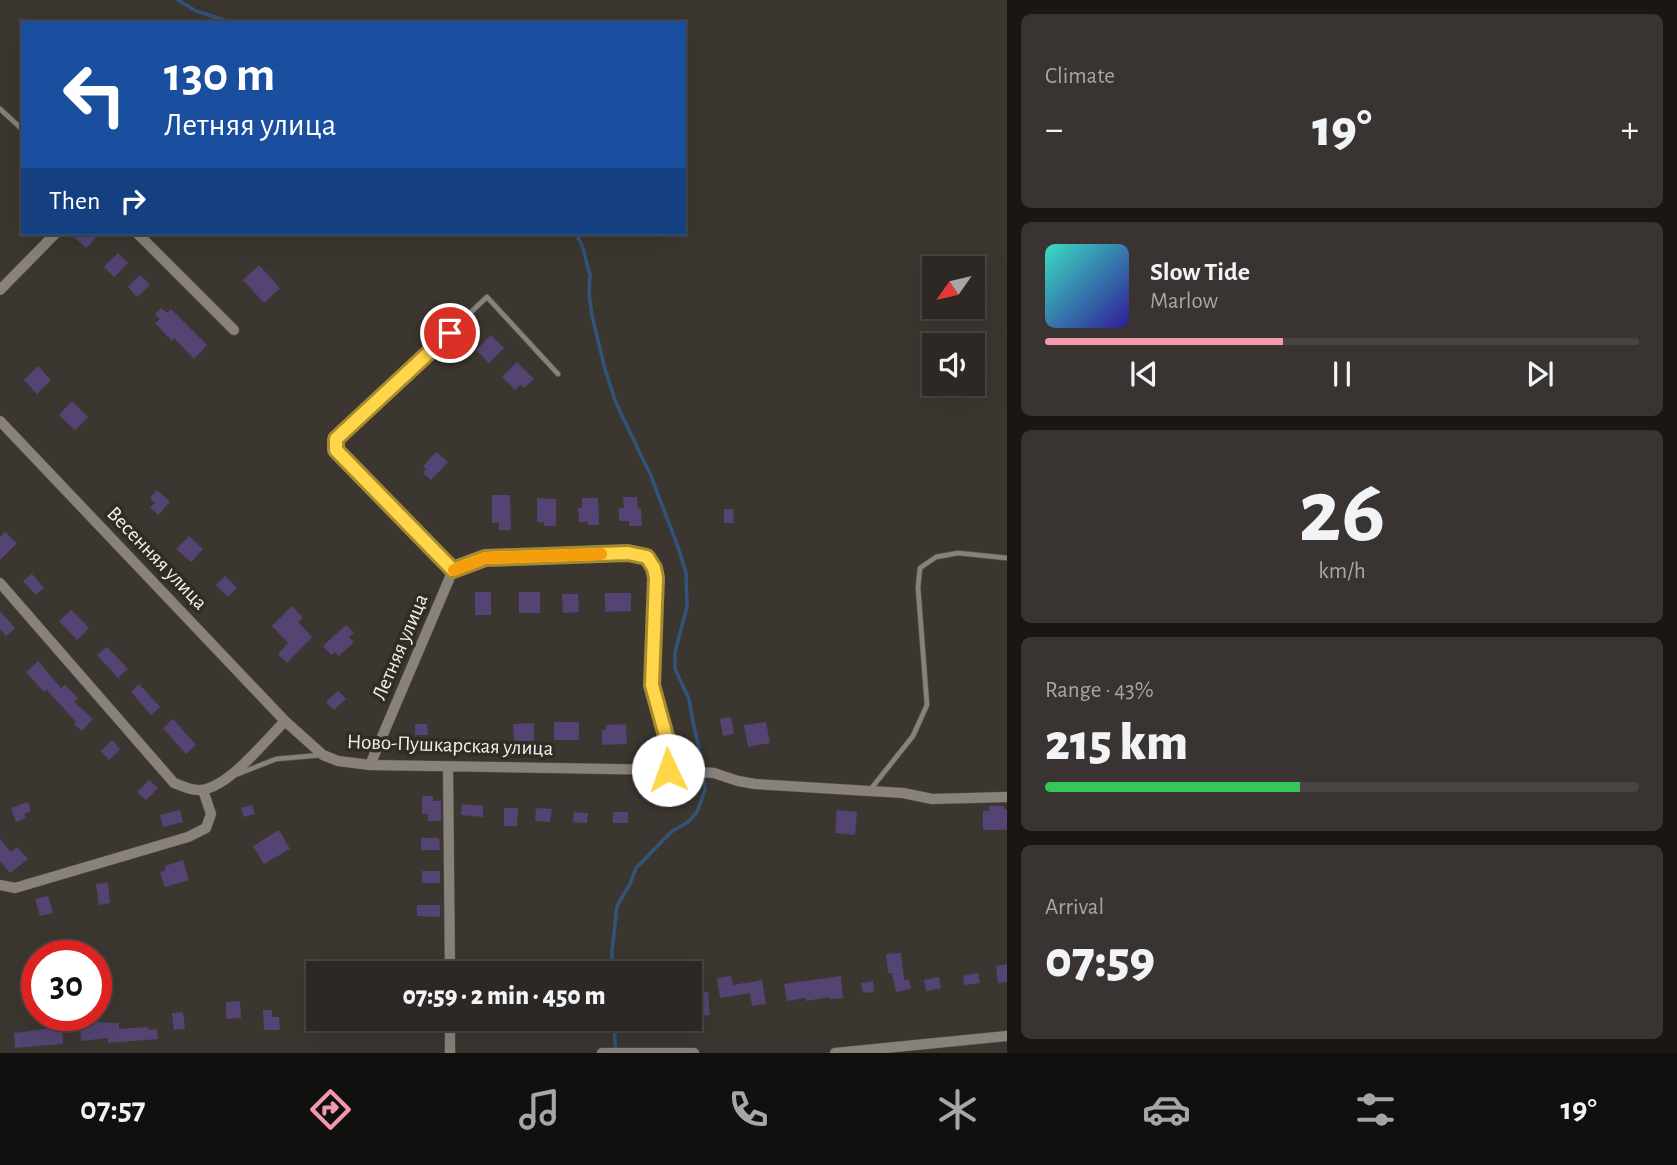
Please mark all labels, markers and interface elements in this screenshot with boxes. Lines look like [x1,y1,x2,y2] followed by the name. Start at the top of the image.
[49,49,140,140] icon: left
[164,51,275,100] text: 130 m
[1045,65,1115,88] text: Climate
[1312,103,1372,155] text: 19°
[164,109,336,141] text: Летняя улица
[1045,111,1063,149] text: −
[1621,111,1639,149] text: +
[114,182,152,220] icon: right
[49,188,100,214] text: Then
[922,256,985,318] north arrow
[922,256,985,396] map controls
[1150,259,1250,285] text: Slow Tide
[1150,290,1218,313] text: Marlow
[420,303,480,363] pin
[431,314,469,352] icon: arrive
[922,333,985,396] button: sound
[1125,355,1163,393] icon: previous
[1323,355,1361,393] icon: pause
[1521,355,1559,393] icon: next
[1299,467,1385,558] text: 26
[103,502,211,614] street label: Весенняя улица
[1318,560,1366,583] text: km/h
[368,590,432,703] street label: Летняя улица
[1045,679,1154,702] text: Range · 43%
[1045,717,1188,769] text: 215 km
[346,731,554,759] street label: Ново-Пушкарская улица
[631,733,705,807] position arrow
[1045,896,1104,919] text: Arrival
[1045,934,1155,986] text: 07:59
[21,940,112,1031] speed limit sign: 30
[402,983,606,1009] text: 07:59 · 2 min · 450 m
[306,1085,355,1134] icon: directions
[515,1085,564,1134] icon: music
[724,1085,773,1134] icon: phone
[933,1085,982,1134] icon: climate
[1142,1085,1191,1134] icon: car
[1351,1085,1400,1134] icon: filters
[80,1093,146,1125] text: 07:57
[1561,1093,1597,1125] text: 19°

